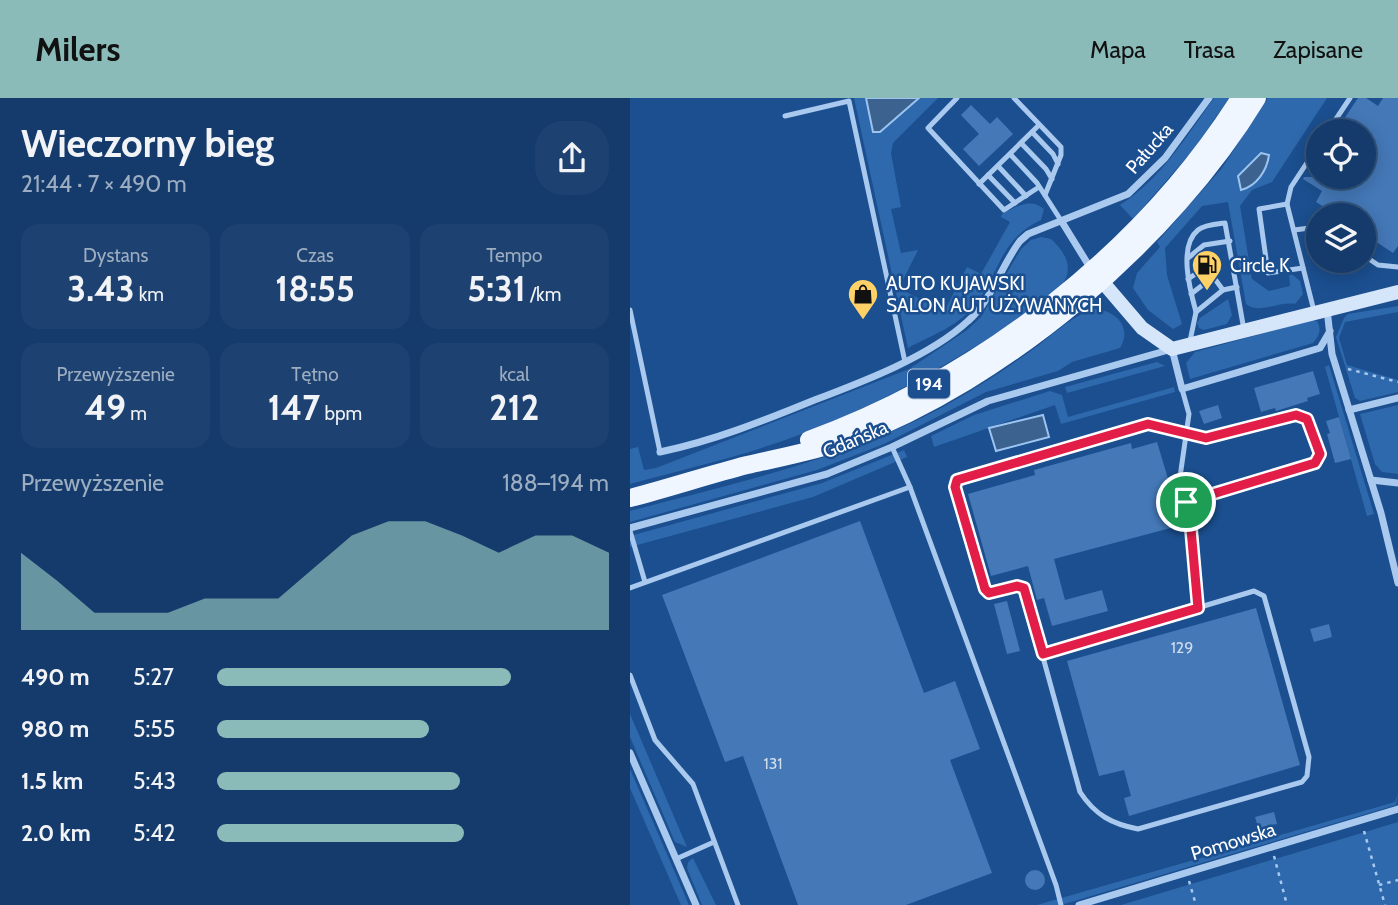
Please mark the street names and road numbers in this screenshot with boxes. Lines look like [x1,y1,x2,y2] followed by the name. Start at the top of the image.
[1121,118,1178,179] street label: Pałucka
[908,370,950,398] road number: 194
[819,416,891,463] street label: Gdańska
[1188,818,1278,865] street label: Pomowska

